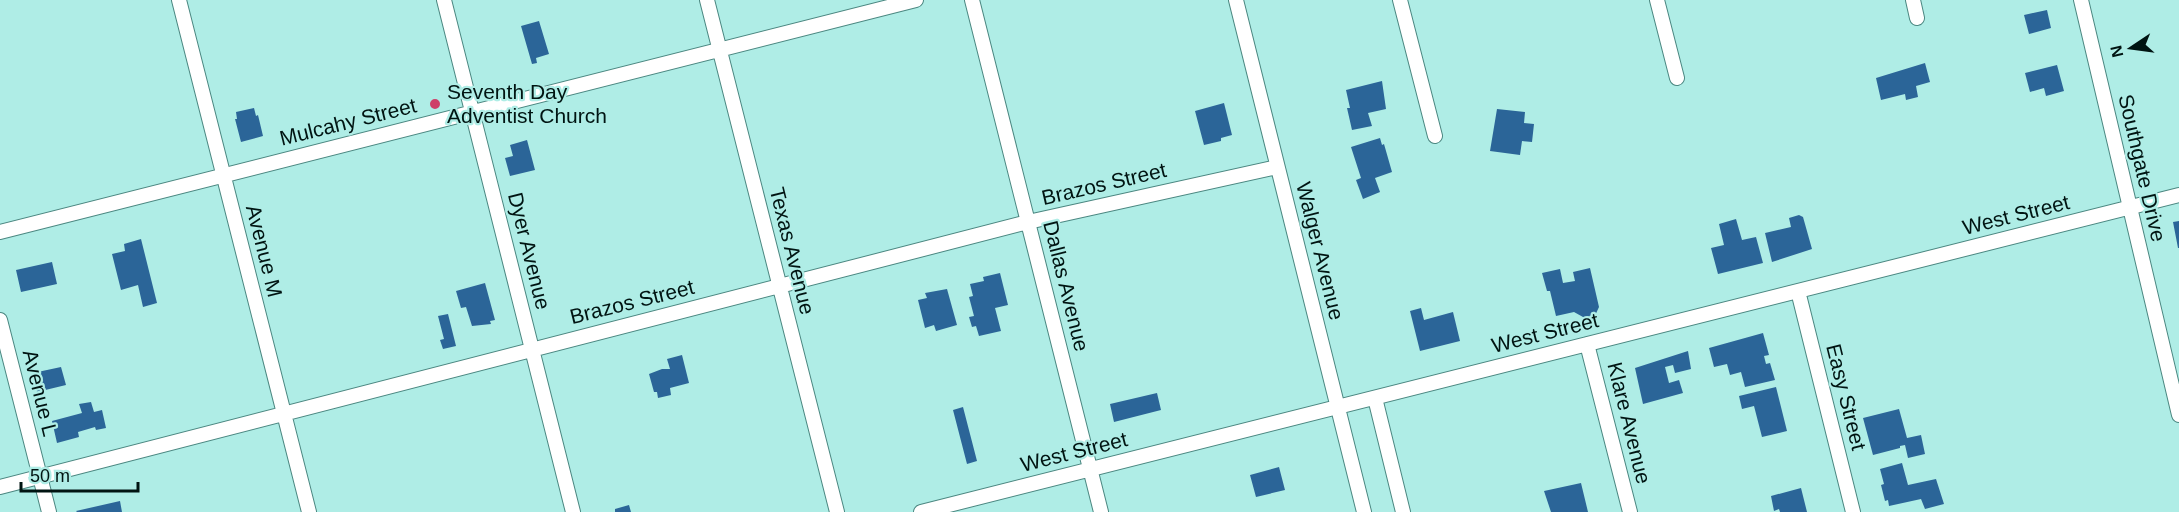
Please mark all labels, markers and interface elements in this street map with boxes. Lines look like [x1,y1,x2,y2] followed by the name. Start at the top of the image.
[2101,18,2161,78] north arrow
[2107,44,2126,59] text: N
[447,80,607,127] place label: Seventh Day Adventist Church
[2114,92,2171,244] street label: Southgate Drive
[277,93,419,150] street label: Mulcahy Street
[428,97,442,111] marker: Seventh Day Adventist Church
[1039,158,1169,209] street label: Brazos Street
[1292,180,1349,322] street label: Walger Avenue
[766,185,819,317] street label: Texas Avenue
[504,190,555,312] street label: Dyer Avenue
[1960,190,2072,239] street label: West Street
[242,202,287,299] street label: Avenue M
[1039,218,1094,354] street label: Dallas Avenue
[567,275,697,328] street label: Brazos Street
[1489,308,1601,357] street label: West Street
[1822,341,1871,452] street label: Easy Street
[19,347,62,439] street label: Avenue L
[1603,360,1656,486] street label: Klare Avenue
[1018,427,1130,476] street label: West Street
[21,455,138,493] scale bar
[30,466,70,486] text: 50 m

